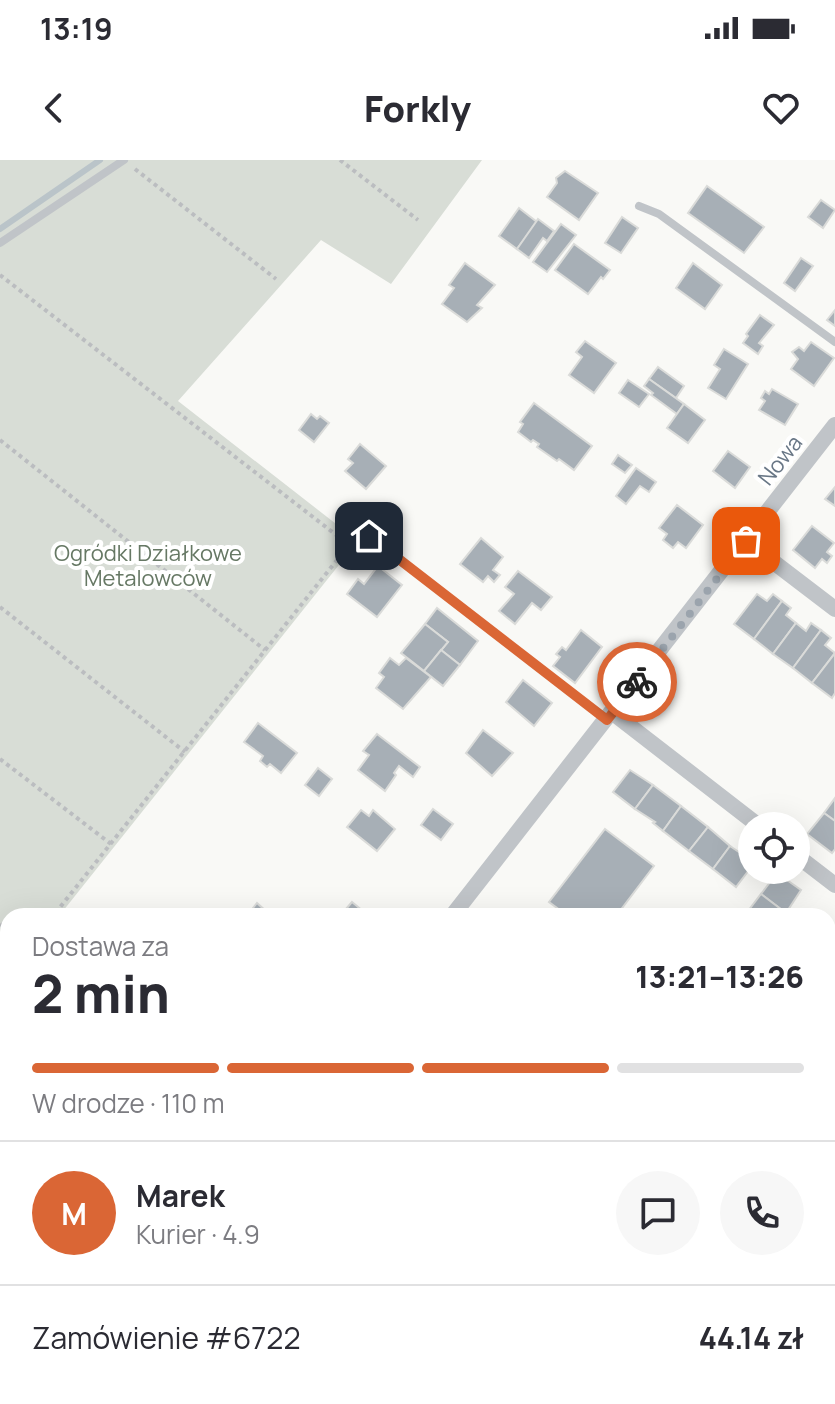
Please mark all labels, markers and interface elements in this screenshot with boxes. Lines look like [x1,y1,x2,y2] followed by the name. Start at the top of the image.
[40,8,113,49] text: 13:19
[364,84,471,133] text: Forkly
[32,86,76,130] icon: back
[759,86,803,130] icon: heart
[751,429,809,491] street label: Nowa
[335,502,403,570] pin
[712,507,780,575] pin
[347,514,391,558] icon: home
[724,519,768,563] icon: bag
[54,538,242,593] park label: Ogródki Działkowe Metalowców
[597,642,677,722] courier
[615,660,659,704] icon: bike
[738,812,810,884] map controls
[738,812,810,884] button: locate
[32,928,169,964] text: Dostawa za
[635,956,804,997] text: 13:21–13:26
[32,958,170,1029] text: 2 min
[32,1085,224,1121] text: W drodze · 110 m
[616,1171,700,1255] button: chat
[720,1171,804,1255] button: phone
[136,1175,225,1216] text: Marek
[61,1193,87,1234] text: M
[136,1216,260,1252] text: Kurier · 4.9
[32,1317,301,1358] text: Zamówienie #6722
[699,1317,804,1358] text: 44.14 zł

